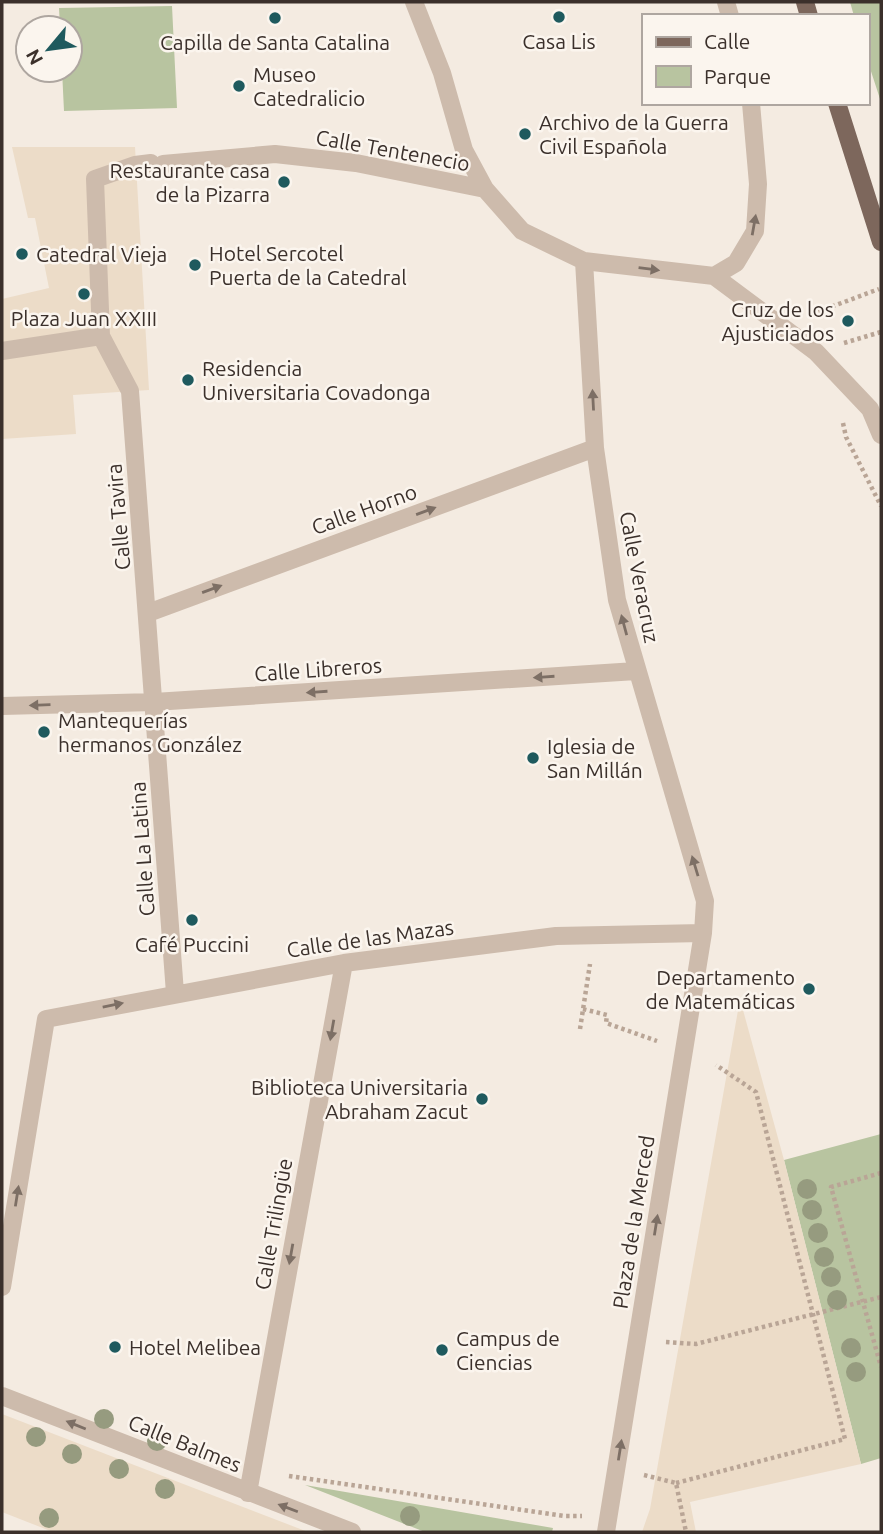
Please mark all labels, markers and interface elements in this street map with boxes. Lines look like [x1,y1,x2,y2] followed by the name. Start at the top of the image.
[551,9,567,25] marker: Casa Lis
[267,10,283,26] marker: Capilla de Santa Catalina
[14,14,84,84] north arrow
[642,14,869,105] legend
[522,29,596,53] place label: Casa Lis
[704,29,750,53] text: Calle
[160,30,390,54] place label: Capilla de Santa Catalina
[21,46,47,69] text: N
[253,62,365,110] place label: Museo Catedralicio
[704,64,771,88] text: Parque
[231,78,247,94] marker: Museo Catedralicio
[539,110,729,158] place label: Archivo de la Guerra Civil Española
[314,125,472,175] street label: Calle Tentenecio
[517,126,533,142] marker: Archivo de la Guerra Civil Española
[110,158,270,206] place label: Restaurante casa de la Pizarra
[276,174,292,190] marker: Restaurante casa de la Pizarra
[749,214,760,236] one-way arrow
[209,241,407,289] place label: Hotel Sercotel Puerta de la Catedral
[36,242,167,266] place label: Catedral Vieja
[14,246,30,262] marker: Catedral Vieja
[187,257,203,273] marker: Hotel Sercotel Puerta de la Catedral
[638,264,660,275] one-way arrow
[76,286,92,302] marker: Plaza Juan XXIII
[721,297,834,345] place label: Cruz de los Ajusticiados
[11,306,157,330] place label: Plaza Juan XXIII
[840,313,856,329] marker: Cruz de los Ajusticiados
[202,356,431,404] place label: Residencia Universitaria Covadonga
[180,372,196,388] marker: Residencia Universitaria Covadonga
[587,388,598,410] one-way arrow
[101,463,135,571] street label: Calle Tavira
[308,479,420,539] street label: Calle Horno
[415,505,436,516] one-way arrow
[615,509,665,645] street label: Calle Veracruz
[202,584,223,595] one-way arrow
[618,614,628,635] one-way arrow
[253,653,383,685] street label: Calle Libreros
[532,672,554,683] one-way arrow
[305,686,327,697] one-way arrow
[29,699,51,711] one-way arrow
[58,708,242,756] place label: Mantequerías hermanos González
[36,724,52,740] marker: Mantequerías hermanos González
[547,734,643,782] place label: Iglesia de San Millán
[525,750,541,766] marker: Iglesia de San Millán
[125,781,159,917] street label: Calle La Latina
[689,856,699,877] one-way arrow
[184,912,200,928] marker: Café Puccini
[285,914,455,962] street label: Calle de las Mazas
[135,932,249,956] place label: Café Puccini
[646,965,795,1013] place label: Departamento de Matemáticas
[801,981,817,997] marker: Departamento de Matemáticas
[102,1000,124,1011] one-way arrow
[326,1019,337,1041] one-way arrow
[251,1075,468,1123] place label: Biblioteca Universitaria Abraham Zacut
[474,1091,490,1107] marker: Biblioteca Universitaria Abraham Zacut
[607,1134,659,1310] street label: Plaza de la Merced
[250,1156,296,1292] street label: Calle Trilingüe
[12,1185,23,1207] one-way arrow
[651,1214,662,1236] one-way arrow
[285,1243,296,1265] one-way arrow
[456,1326,560,1374] place label: Campus de Ciencias
[129,1335,261,1359] place label: Hotel Melibea
[107,1339,123,1355] marker: Hotel Melibea
[434,1342,450,1358] marker: Campus de Ciencias
[125,1409,245,1477] street label: Calle Balmes
[66,1419,87,1430] one-way arrow
[615,1439,626,1461] one-way arrow
[278,1502,299,1513] one-way arrow

